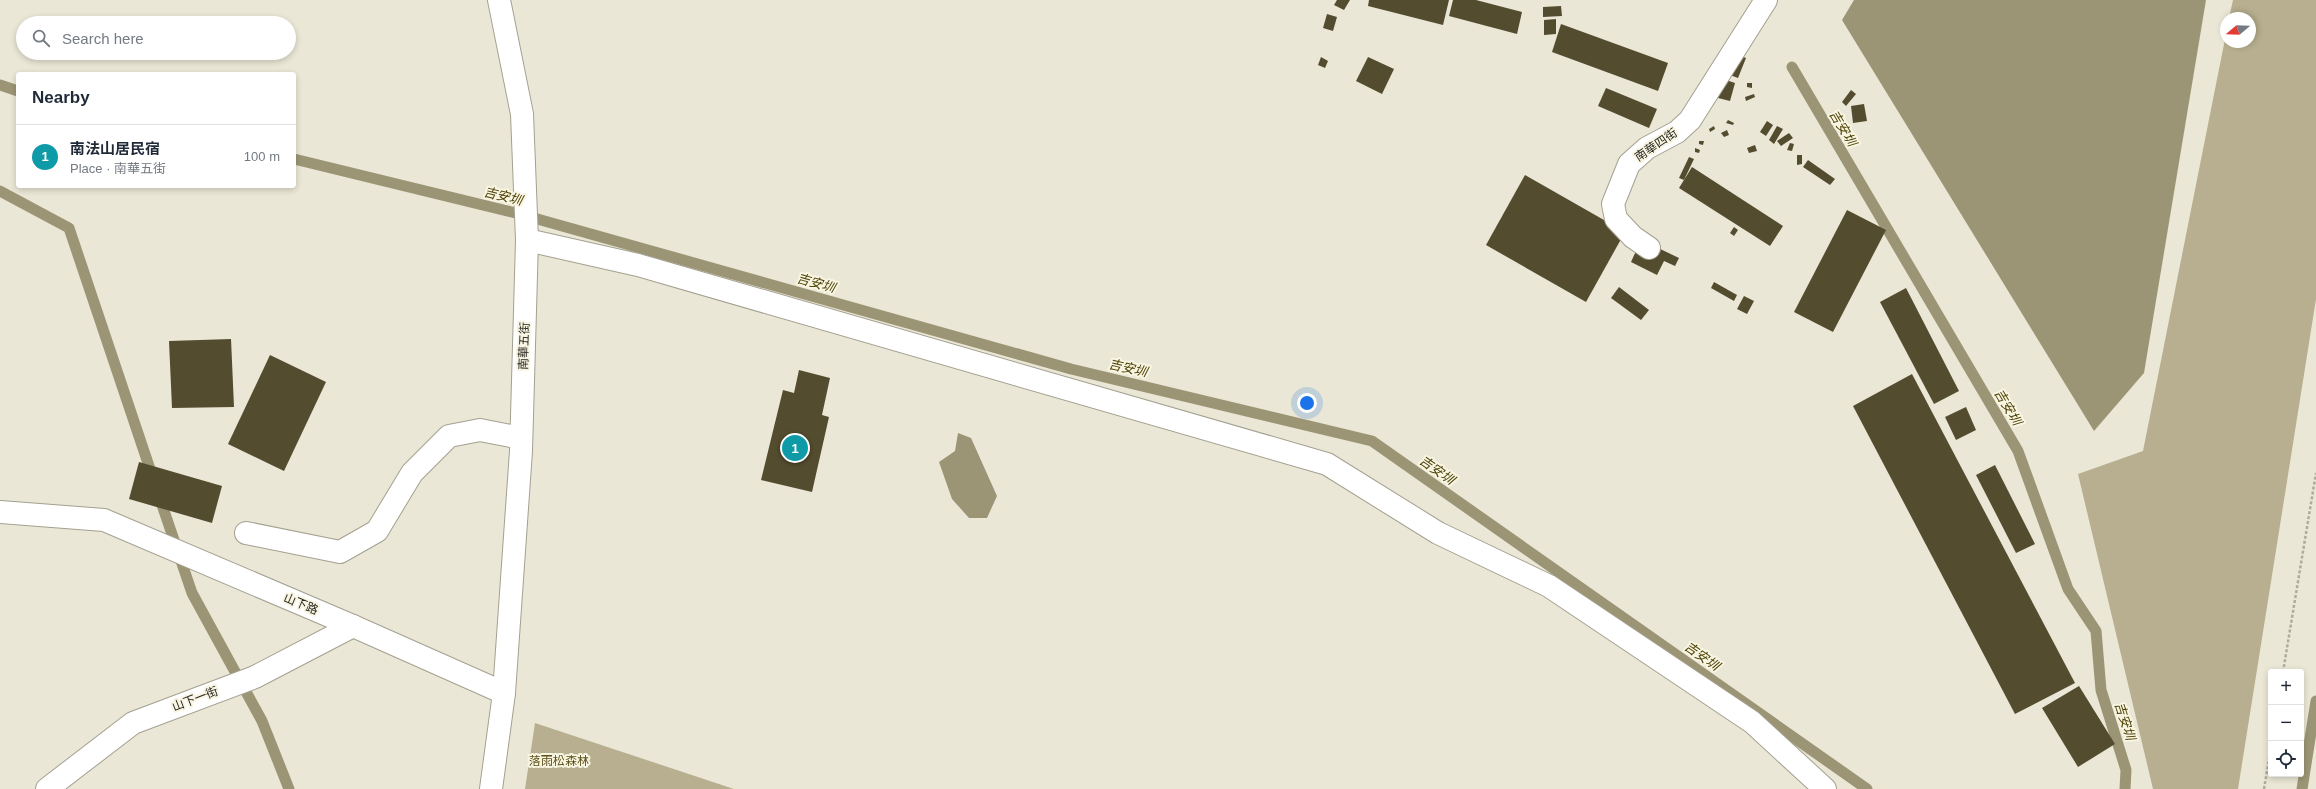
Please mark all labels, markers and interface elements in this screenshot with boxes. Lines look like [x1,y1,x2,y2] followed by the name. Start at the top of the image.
[2220,12,2256,48] north arrow
[16,16,296,60] search box
[30,27,52,49] icon: search
[62,30,144,47] text: Search here
[32,88,90,107] text: Nearby
[1827,107,1860,150] water label: 吉安圳
[1632,126,1680,164] street label: 南華四街
[70,140,160,157] text: 南法山居民宿
[41,149,49,164] text: 1
[244,149,280,164] text: 100 m
[70,161,166,176] text: Place · 南華五街
[482,184,526,208] water label: 吉安圳
[795,270,839,296] water label: 吉安圳
[516,322,532,370] street label: 南華五街
[1107,356,1151,380] water label: 吉安圳
[1992,386,2025,429] water label: 吉安圳
[1297,393,1317,413] your location
[782,433,808,463] pin: 1
[1417,453,1459,488] water label: 吉安圳
[282,591,320,617] street label: 山下路
[1682,639,1724,674] water label: 吉安圳
[2268,669,2304,777] map controls
[2268,669,2304,705] button: +
[170,684,220,714] street label: 山下一街
[2112,700,2139,744] water label: 吉安圳
[2268,705,2304,741] button: −
[2268,741,2304,777] button: locate
[529,754,589,768] park label: 落雨松森林

